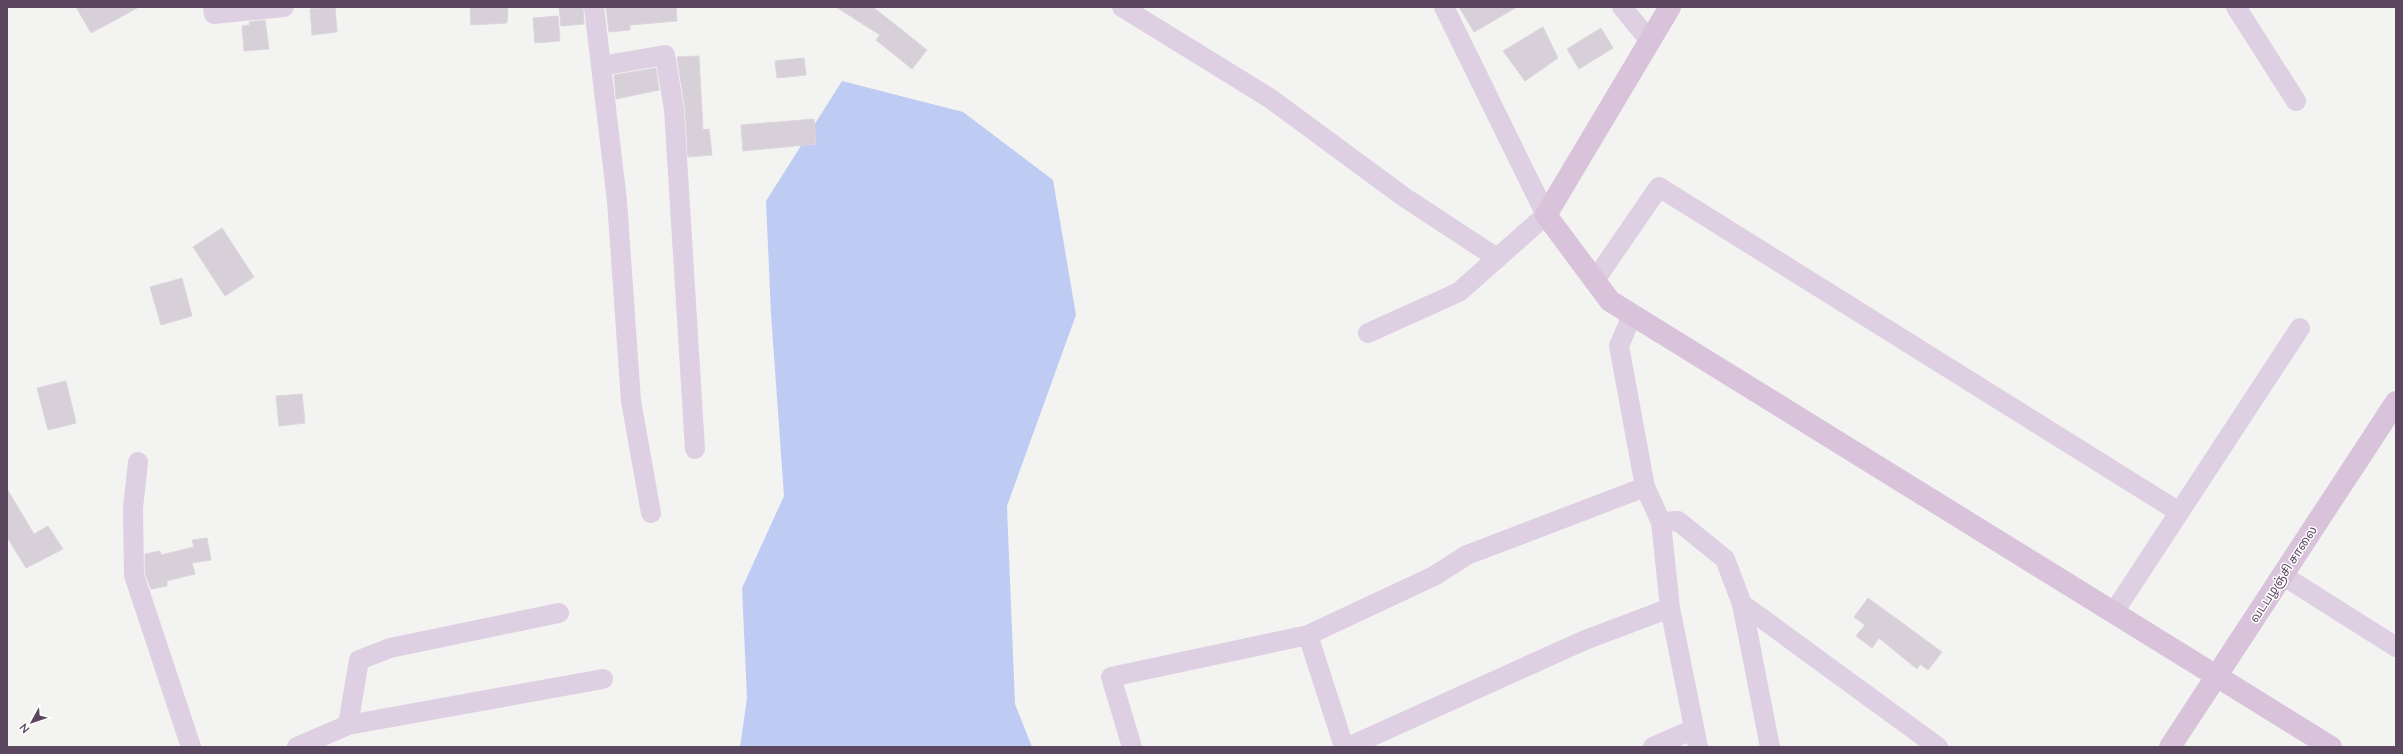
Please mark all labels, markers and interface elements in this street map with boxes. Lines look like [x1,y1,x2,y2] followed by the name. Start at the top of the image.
[2246,523,2321,626] street label: வடபழஞ்சி சாலை
[12,702,52,742] north arrow
[16,721,32,736] text: N

